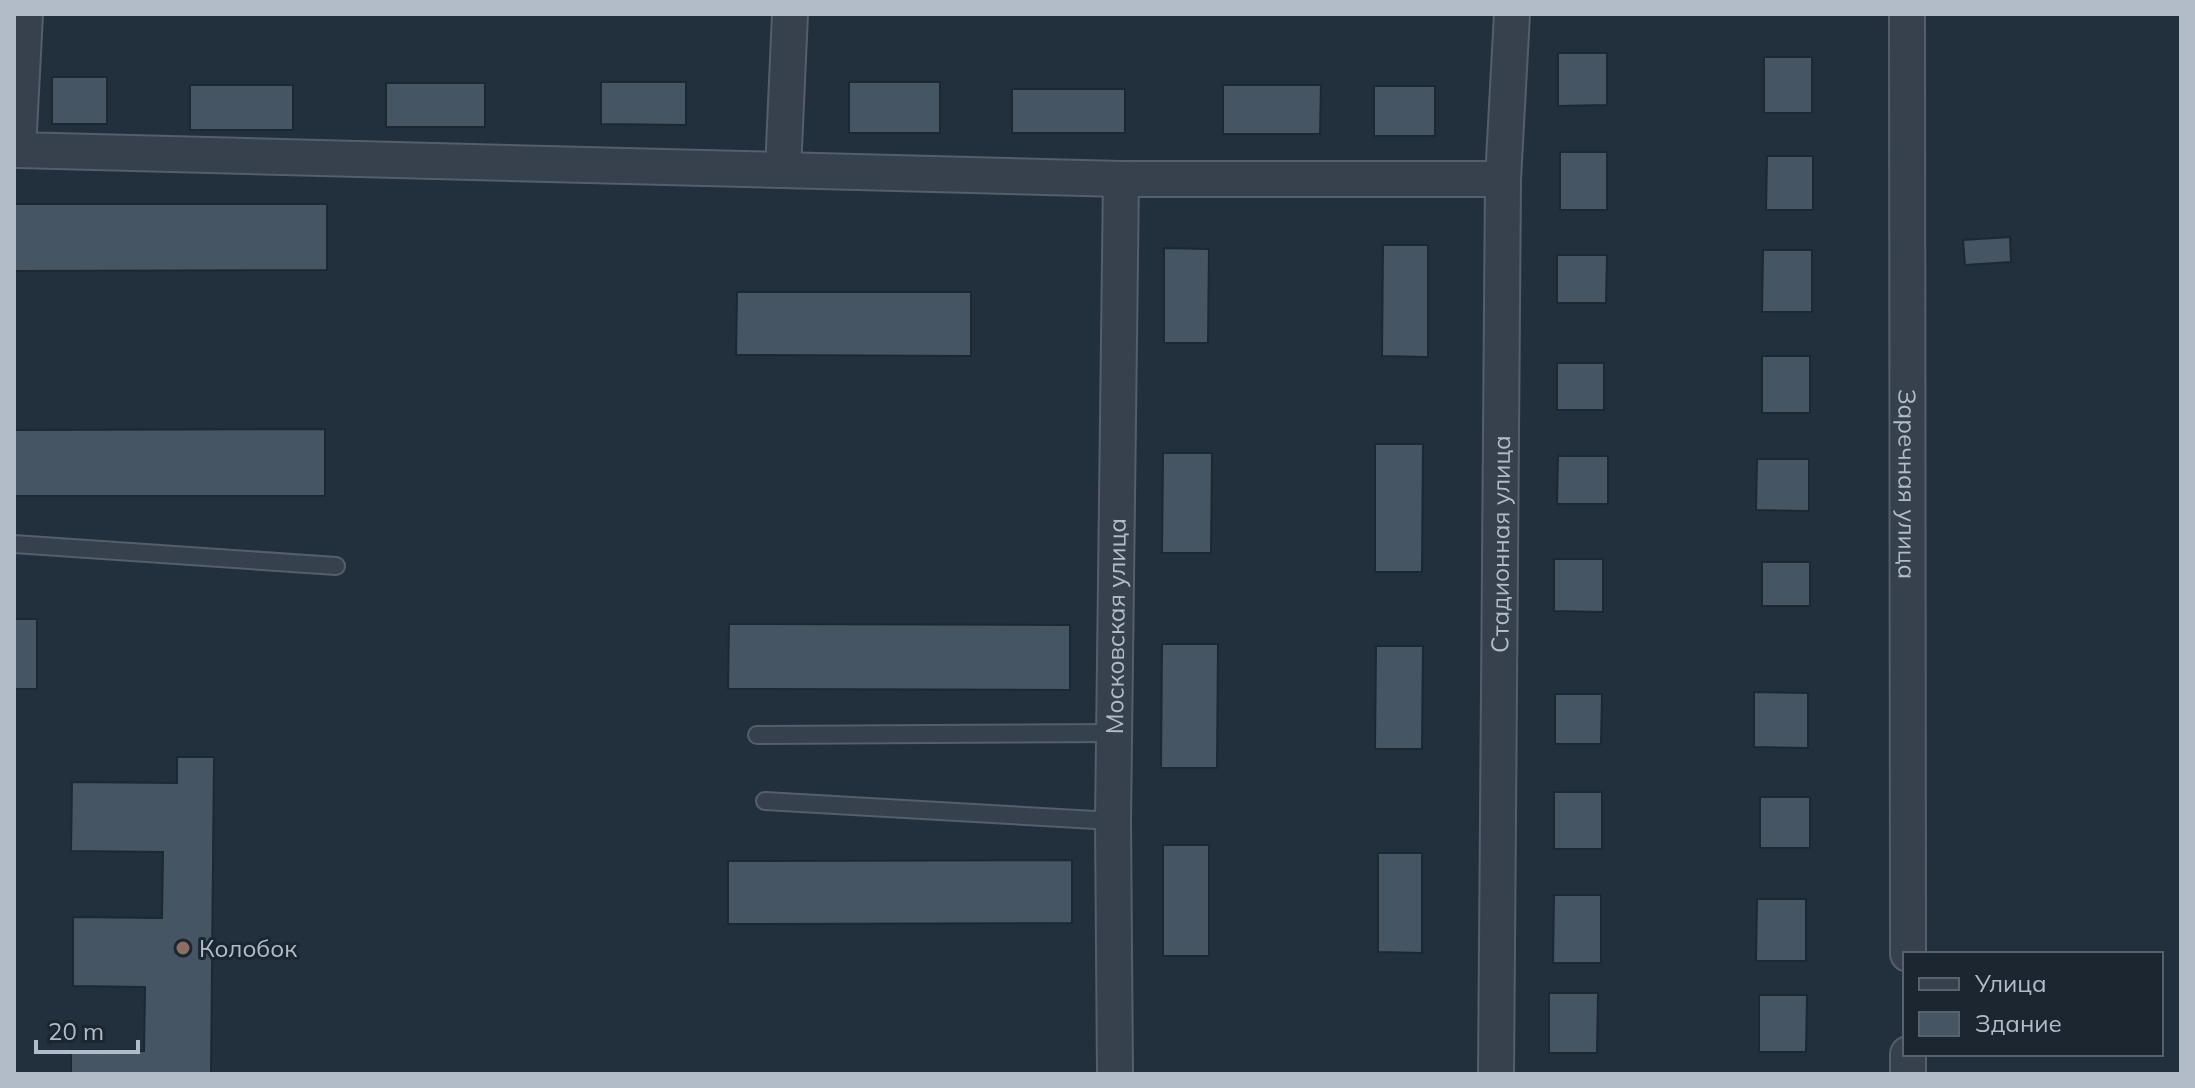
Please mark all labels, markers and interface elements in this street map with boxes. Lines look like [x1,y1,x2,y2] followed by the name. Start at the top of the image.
[1892,389,1923,579] street label: Заречная улица
[1484,435,1516,653] street label: Стадионная улица
[1099,518,1132,734] street label: Московская улица
[199,933,297,963] place label: Колобок
[174,939,192,957] marker: Колобок
[1903,952,2163,1056] legend
[1974,968,2047,998] text: Улица
[36,1004,138,1054] scale bar
[1975,1008,2062,1038] text: Здание
[48,1016,104,1046] text: 20 m

